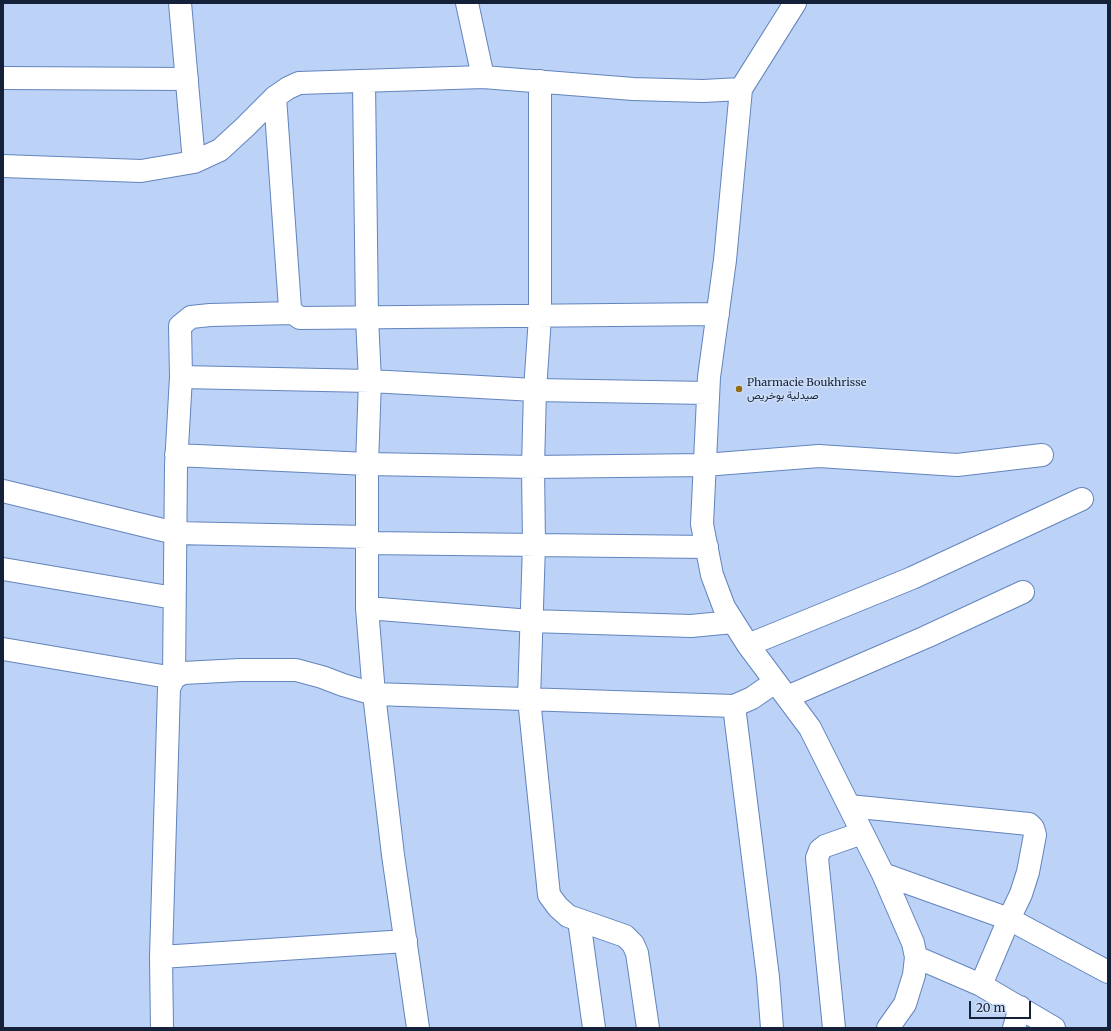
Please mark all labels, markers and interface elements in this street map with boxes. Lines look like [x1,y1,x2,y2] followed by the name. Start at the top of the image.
[747,376,866,402] place label: Pharmacie Boukhrisse صيدلية بوخريص
[734,384,744,394] marker: Pharmacie Boukhrisse صيدلية بوخريص
[971,993,1033,1019] scale bar
[976,1000,1005,1015] text: 20 m

